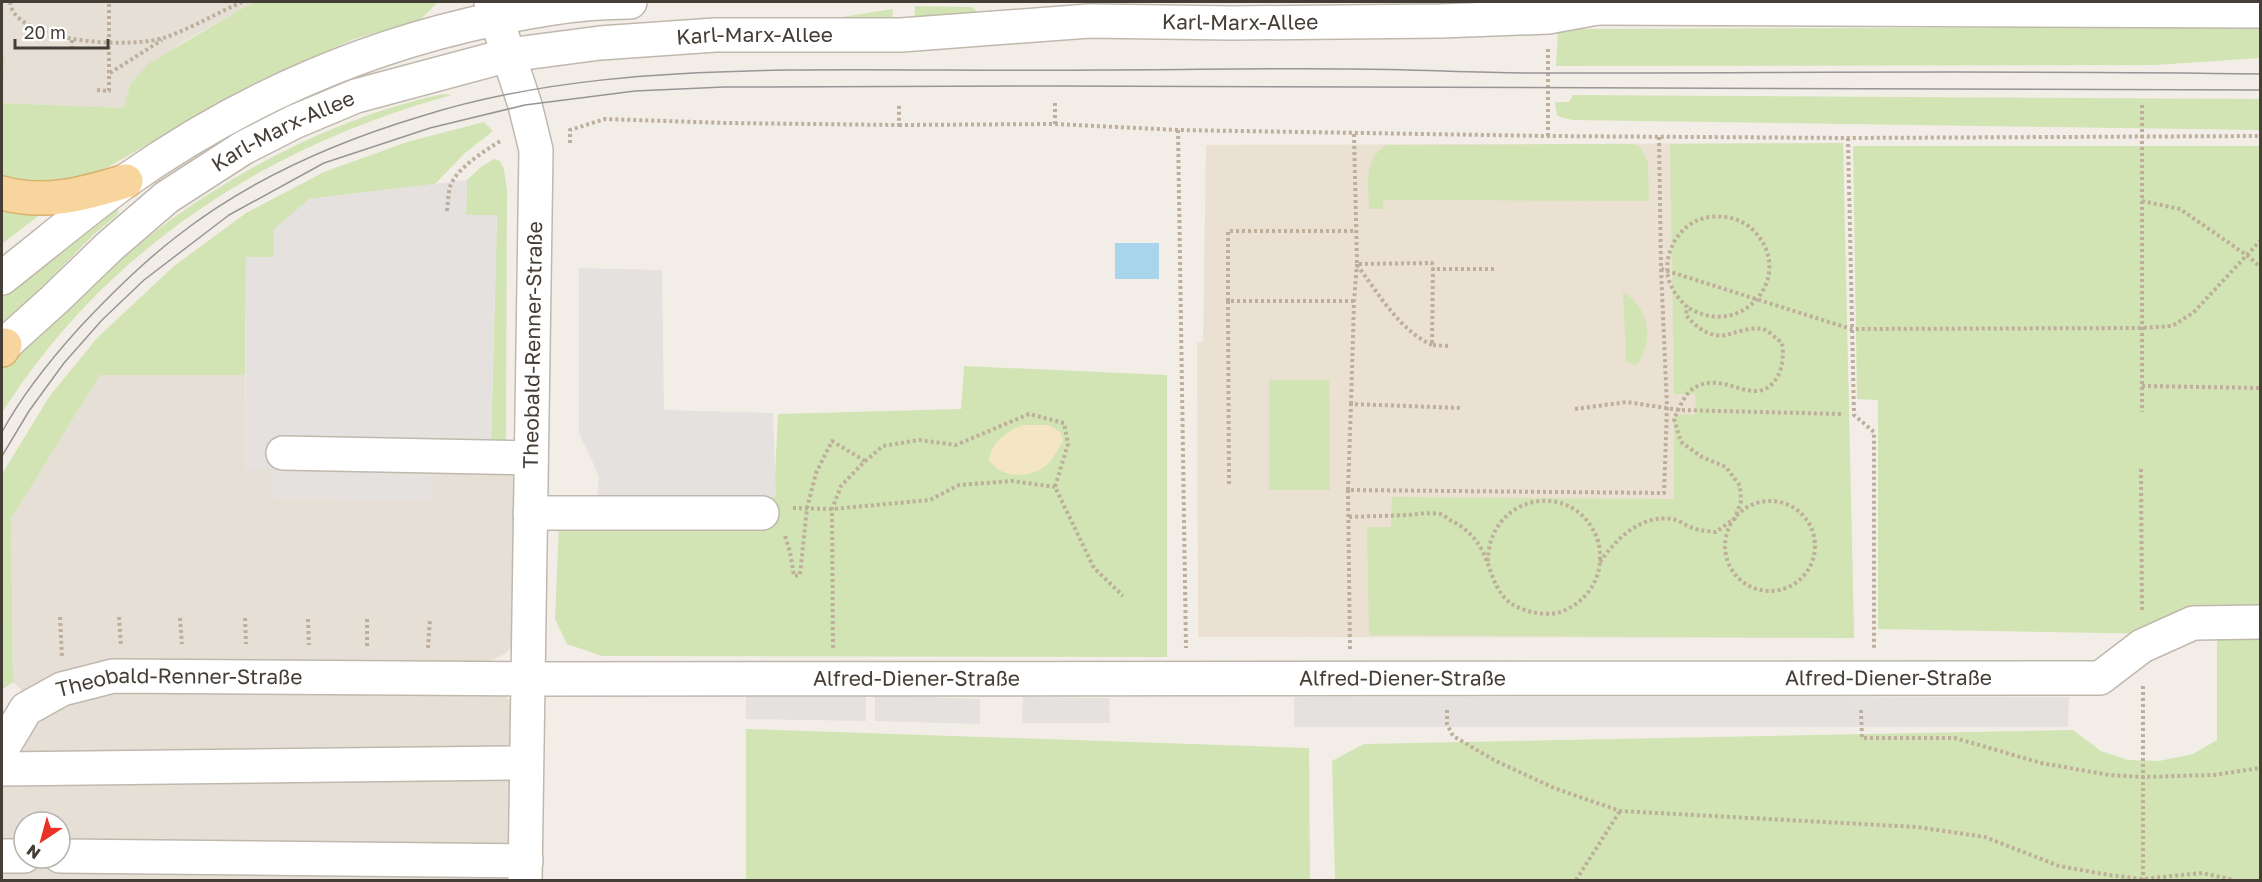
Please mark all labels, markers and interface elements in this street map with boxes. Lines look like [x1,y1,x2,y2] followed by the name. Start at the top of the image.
[1162,8,1318,35] street label: Karl-Marx-Allee
[15,12,108,50] scale bar
[24,21,66,43] text: 20 m
[675,21,833,50] street label: Karl-Marx-Allee
[206,84,358,177] street label: Karl-Marx-Allee
[517,221,547,469] street label: Theobald-Renner-Straße
[53,661,303,702] street label: Theobald-Renner-Straße
[1299,664,1506,691] street label: Alfred-Diener-Straße
[1785,664,1992,690] street label: Alfred-Diener-Straße
[813,665,1020,691] street label: Alfred-Diener-Straße
[12,810,72,870] north arrow
[22,840,44,864] text: N

